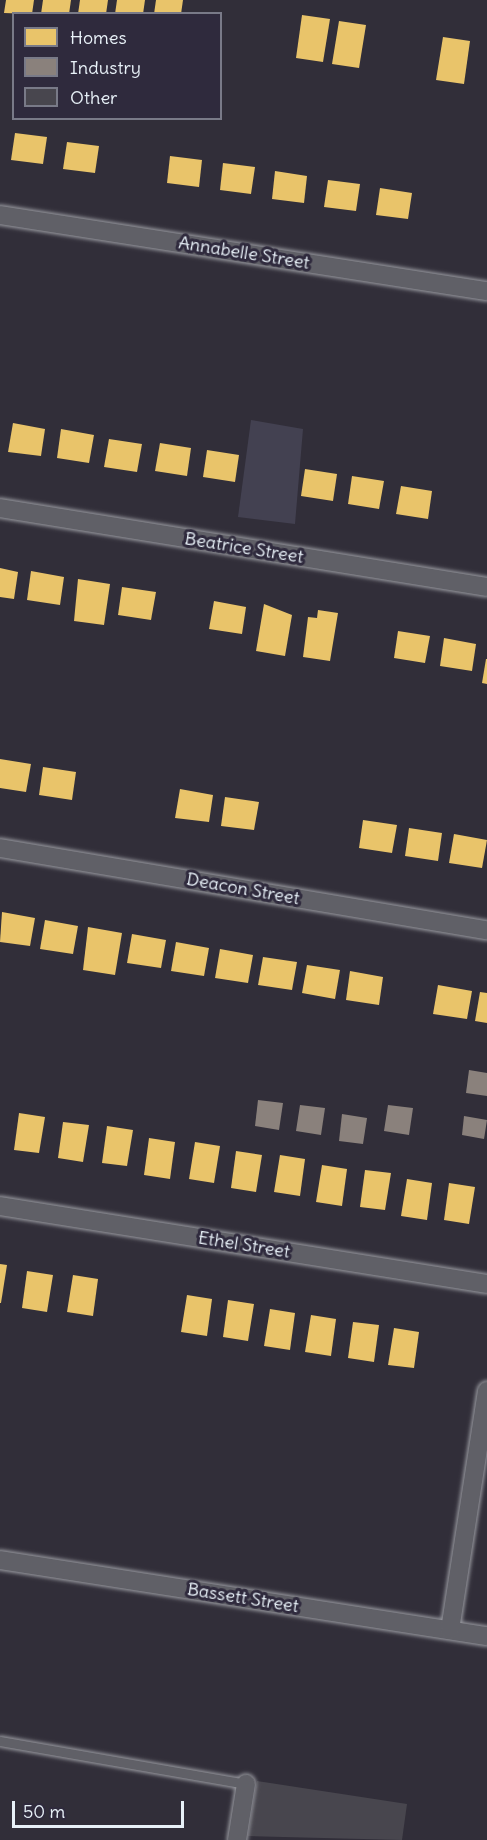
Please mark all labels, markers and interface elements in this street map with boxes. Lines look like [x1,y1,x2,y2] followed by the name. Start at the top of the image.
[12,12,222,120] legend
[70,26,127,49] text: Homes
[70,56,141,79] text: Industry
[70,86,117,109] text: Other
[177,232,311,274] street label: Annabelle Street
[183,528,305,568] street label: Beatrice Street
[185,868,301,910] street label: Deacon Street
[196,1227,292,1263] street label: Ethel Street
[186,1579,300,1617] street label: Bassett Street
[15,1789,188,1827] scale bar
[23,1800,65,1823] text: 50 m

